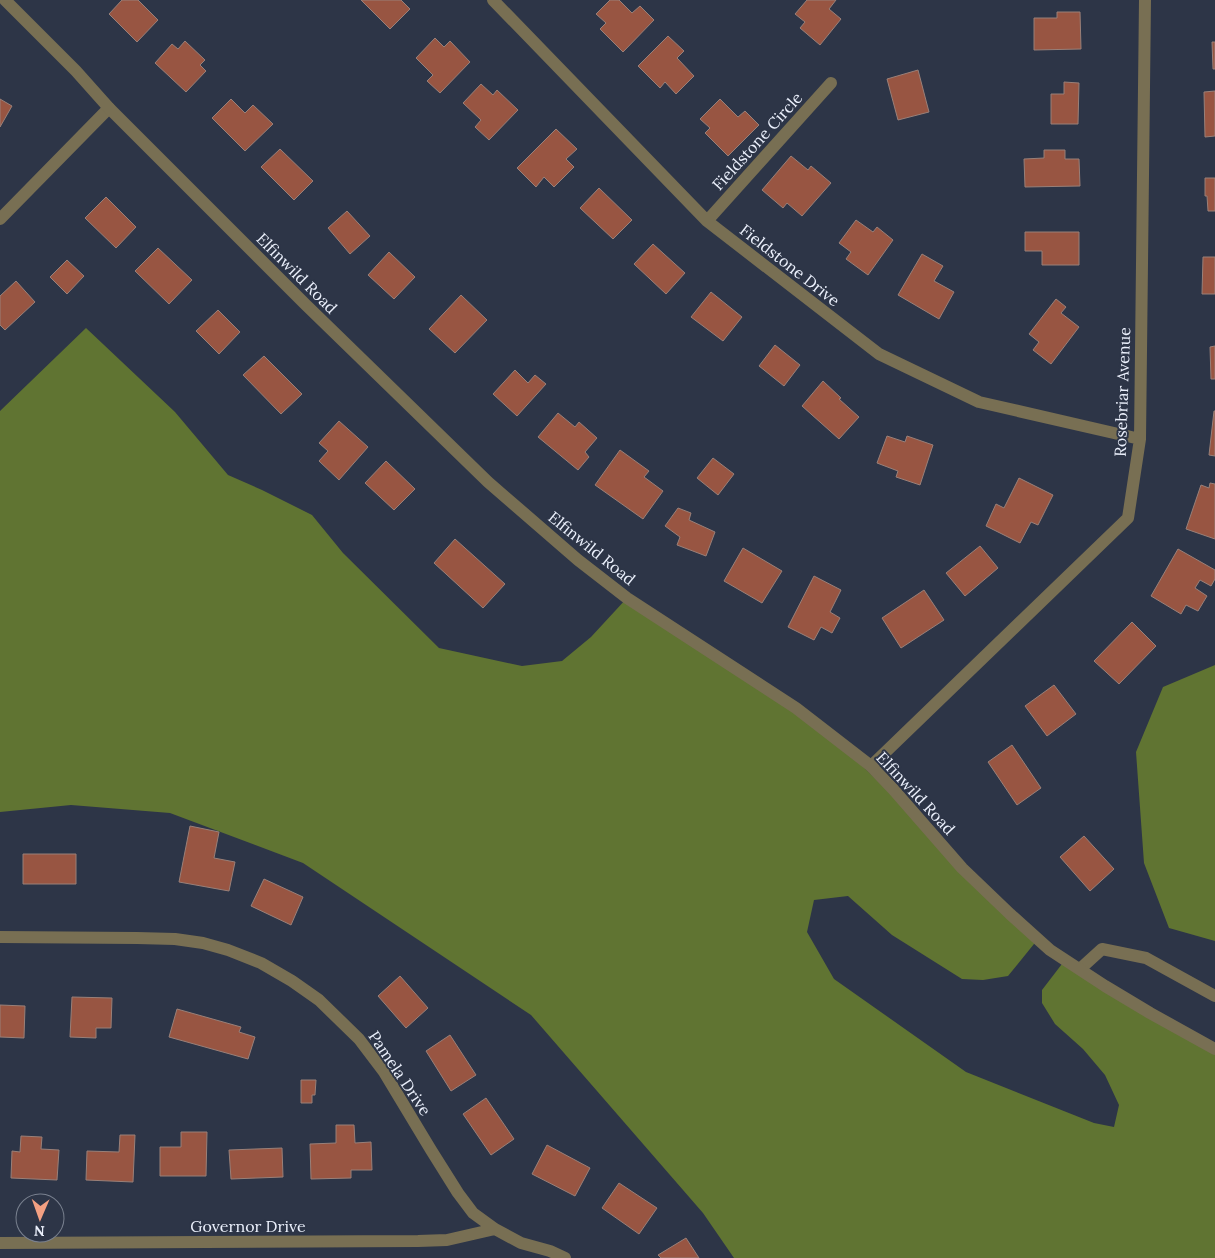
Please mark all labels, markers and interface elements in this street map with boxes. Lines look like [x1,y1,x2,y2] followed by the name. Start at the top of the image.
[708,87,807,194] street label: Fieldstone Circle
[736,220,844,310] street label: Fieldstone Drive
[252,228,342,318] street label: Elfinwild Road
[1110,326,1134,457] street label: Rosebriar Avenue
[544,507,640,589] street label: Elfinwild Road
[872,747,960,839] street label: Elfinwild Road
[364,1027,436,1119] street label: Pamela Drive
[15,1193,65,1243] north arrow
[190,1216,306,1236] street label: Governor Drive
[34,1222,45,1240] text: N

